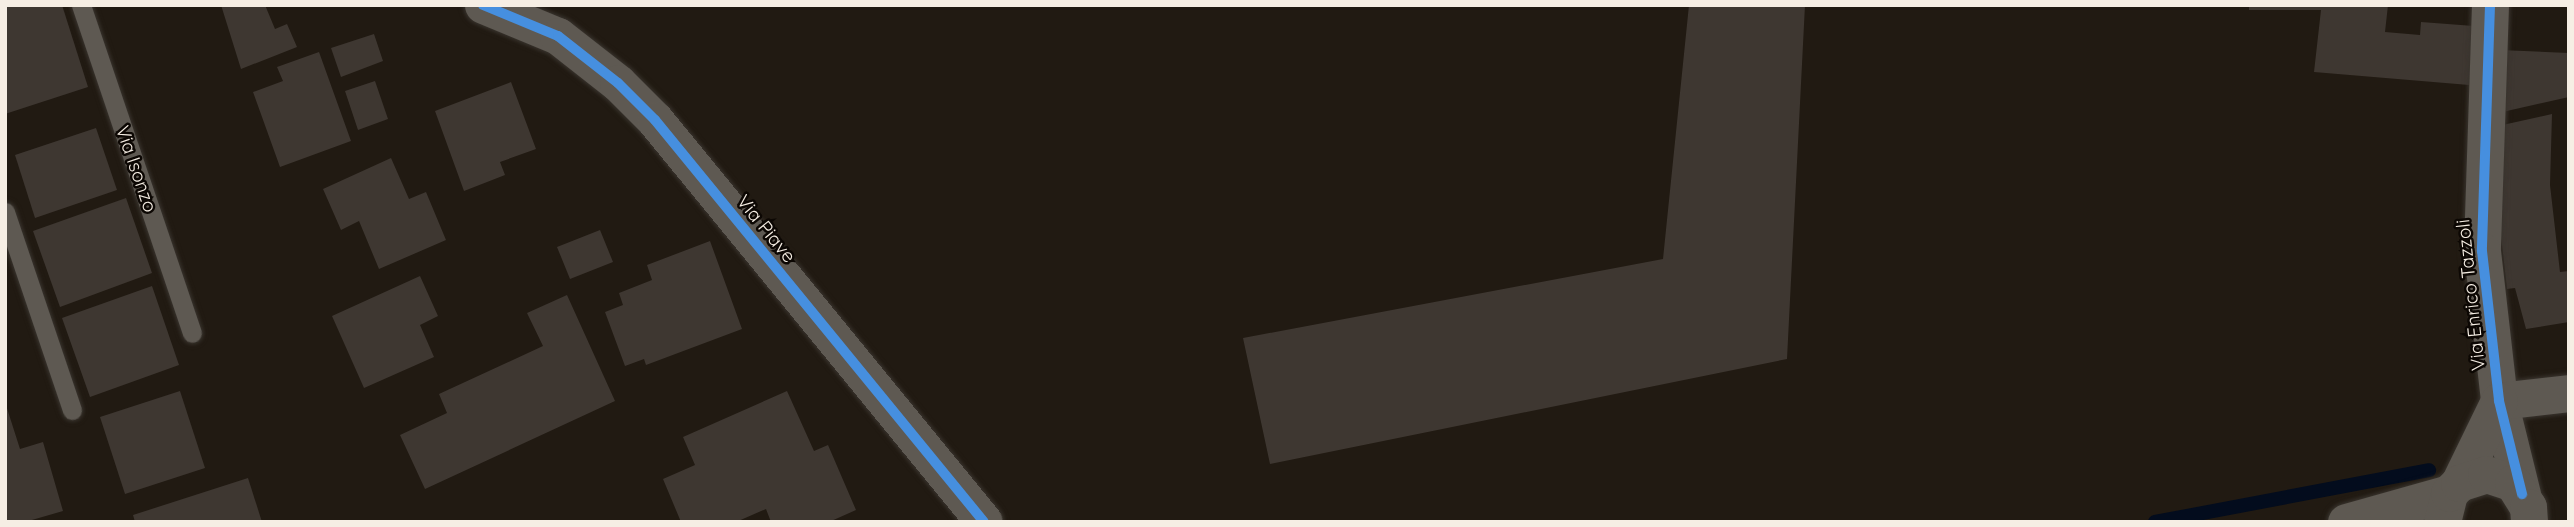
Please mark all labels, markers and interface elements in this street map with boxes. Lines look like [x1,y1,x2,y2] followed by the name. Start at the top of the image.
[111,123,161,215] street label: Via Isonzo
[732,190,800,268] street label: Via Piave
[2452,218,2490,372] street label: Via Enrico Tazzoli

